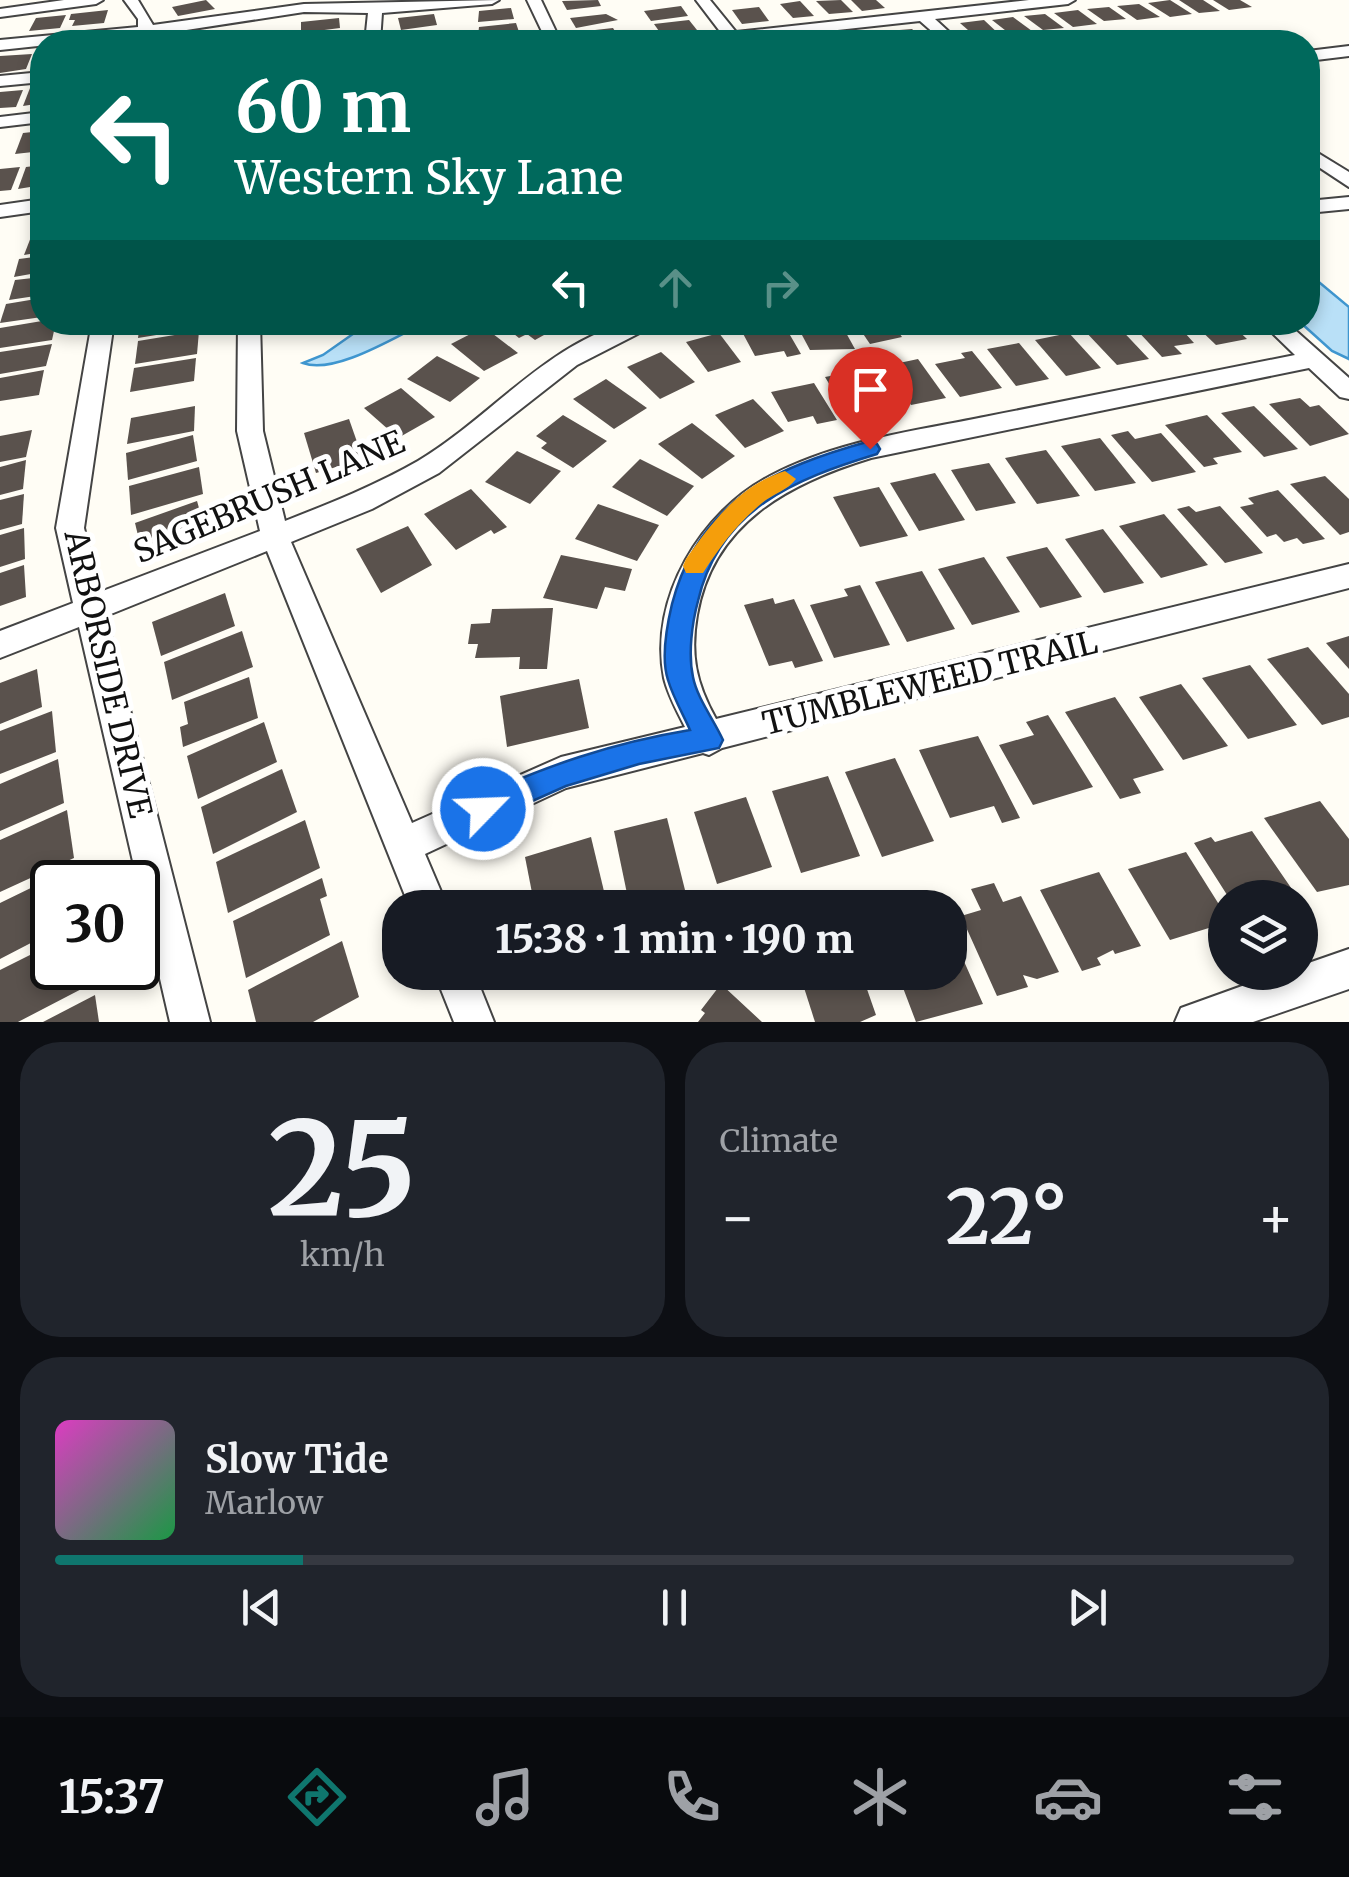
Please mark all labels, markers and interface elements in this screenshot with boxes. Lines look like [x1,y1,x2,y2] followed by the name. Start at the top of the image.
[235,63,411,151] text: 60 m
[70,70,200,200] icon: left
[235,150,623,206] text: Western Sky Lane
[543,260,598,315] icon: left
[648,260,703,315] icon: ahead
[753,260,808,315] icon: right
[828,347,913,450] pin
[843,362,898,417] icon: arrive
[128,422,411,572] street label: SAGEBRUSH LANE
[55,525,161,822] street label: ARBORSIDE DRIVE
[758,622,1102,744] street label: TUMBLEWEED TRAIL
[431,757,535,861] position arrow
[30,860,160,990] speed limit sign: 30
[1208,880,1318,990] map controls
[1208,880,1318,990] button: layers
[495,916,854,963] text: 15:38 · 1 min · 190 m
[268,1088,417,1251] text: 25
[720,1121,838,1161] text: Climate
[946,1170,1068,1264] text: 22°
[720,1183,756,1252] text: −
[1257,1183,1294,1252] text: +
[300,1235,385,1275] text: km/h
[205,1436,389,1483] text: Slow Tide
[205,1483,323,1523] text: Marlow
[234,1580,289,1635] icon: previous
[647,1580,702,1635] icon: pause
[1060,1580,1115,1635] icon: next
[282,1762,352,1832] icon: directions
[470,1762,540,1832] icon: music
[657,1762,727,1832] icon: phone
[845,1762,915,1832] icon: climate
[1033,1762,1103,1832] icon: car
[1220,1762,1290,1832] icon: filters
[59,1769,165,1825] text: 15:37

